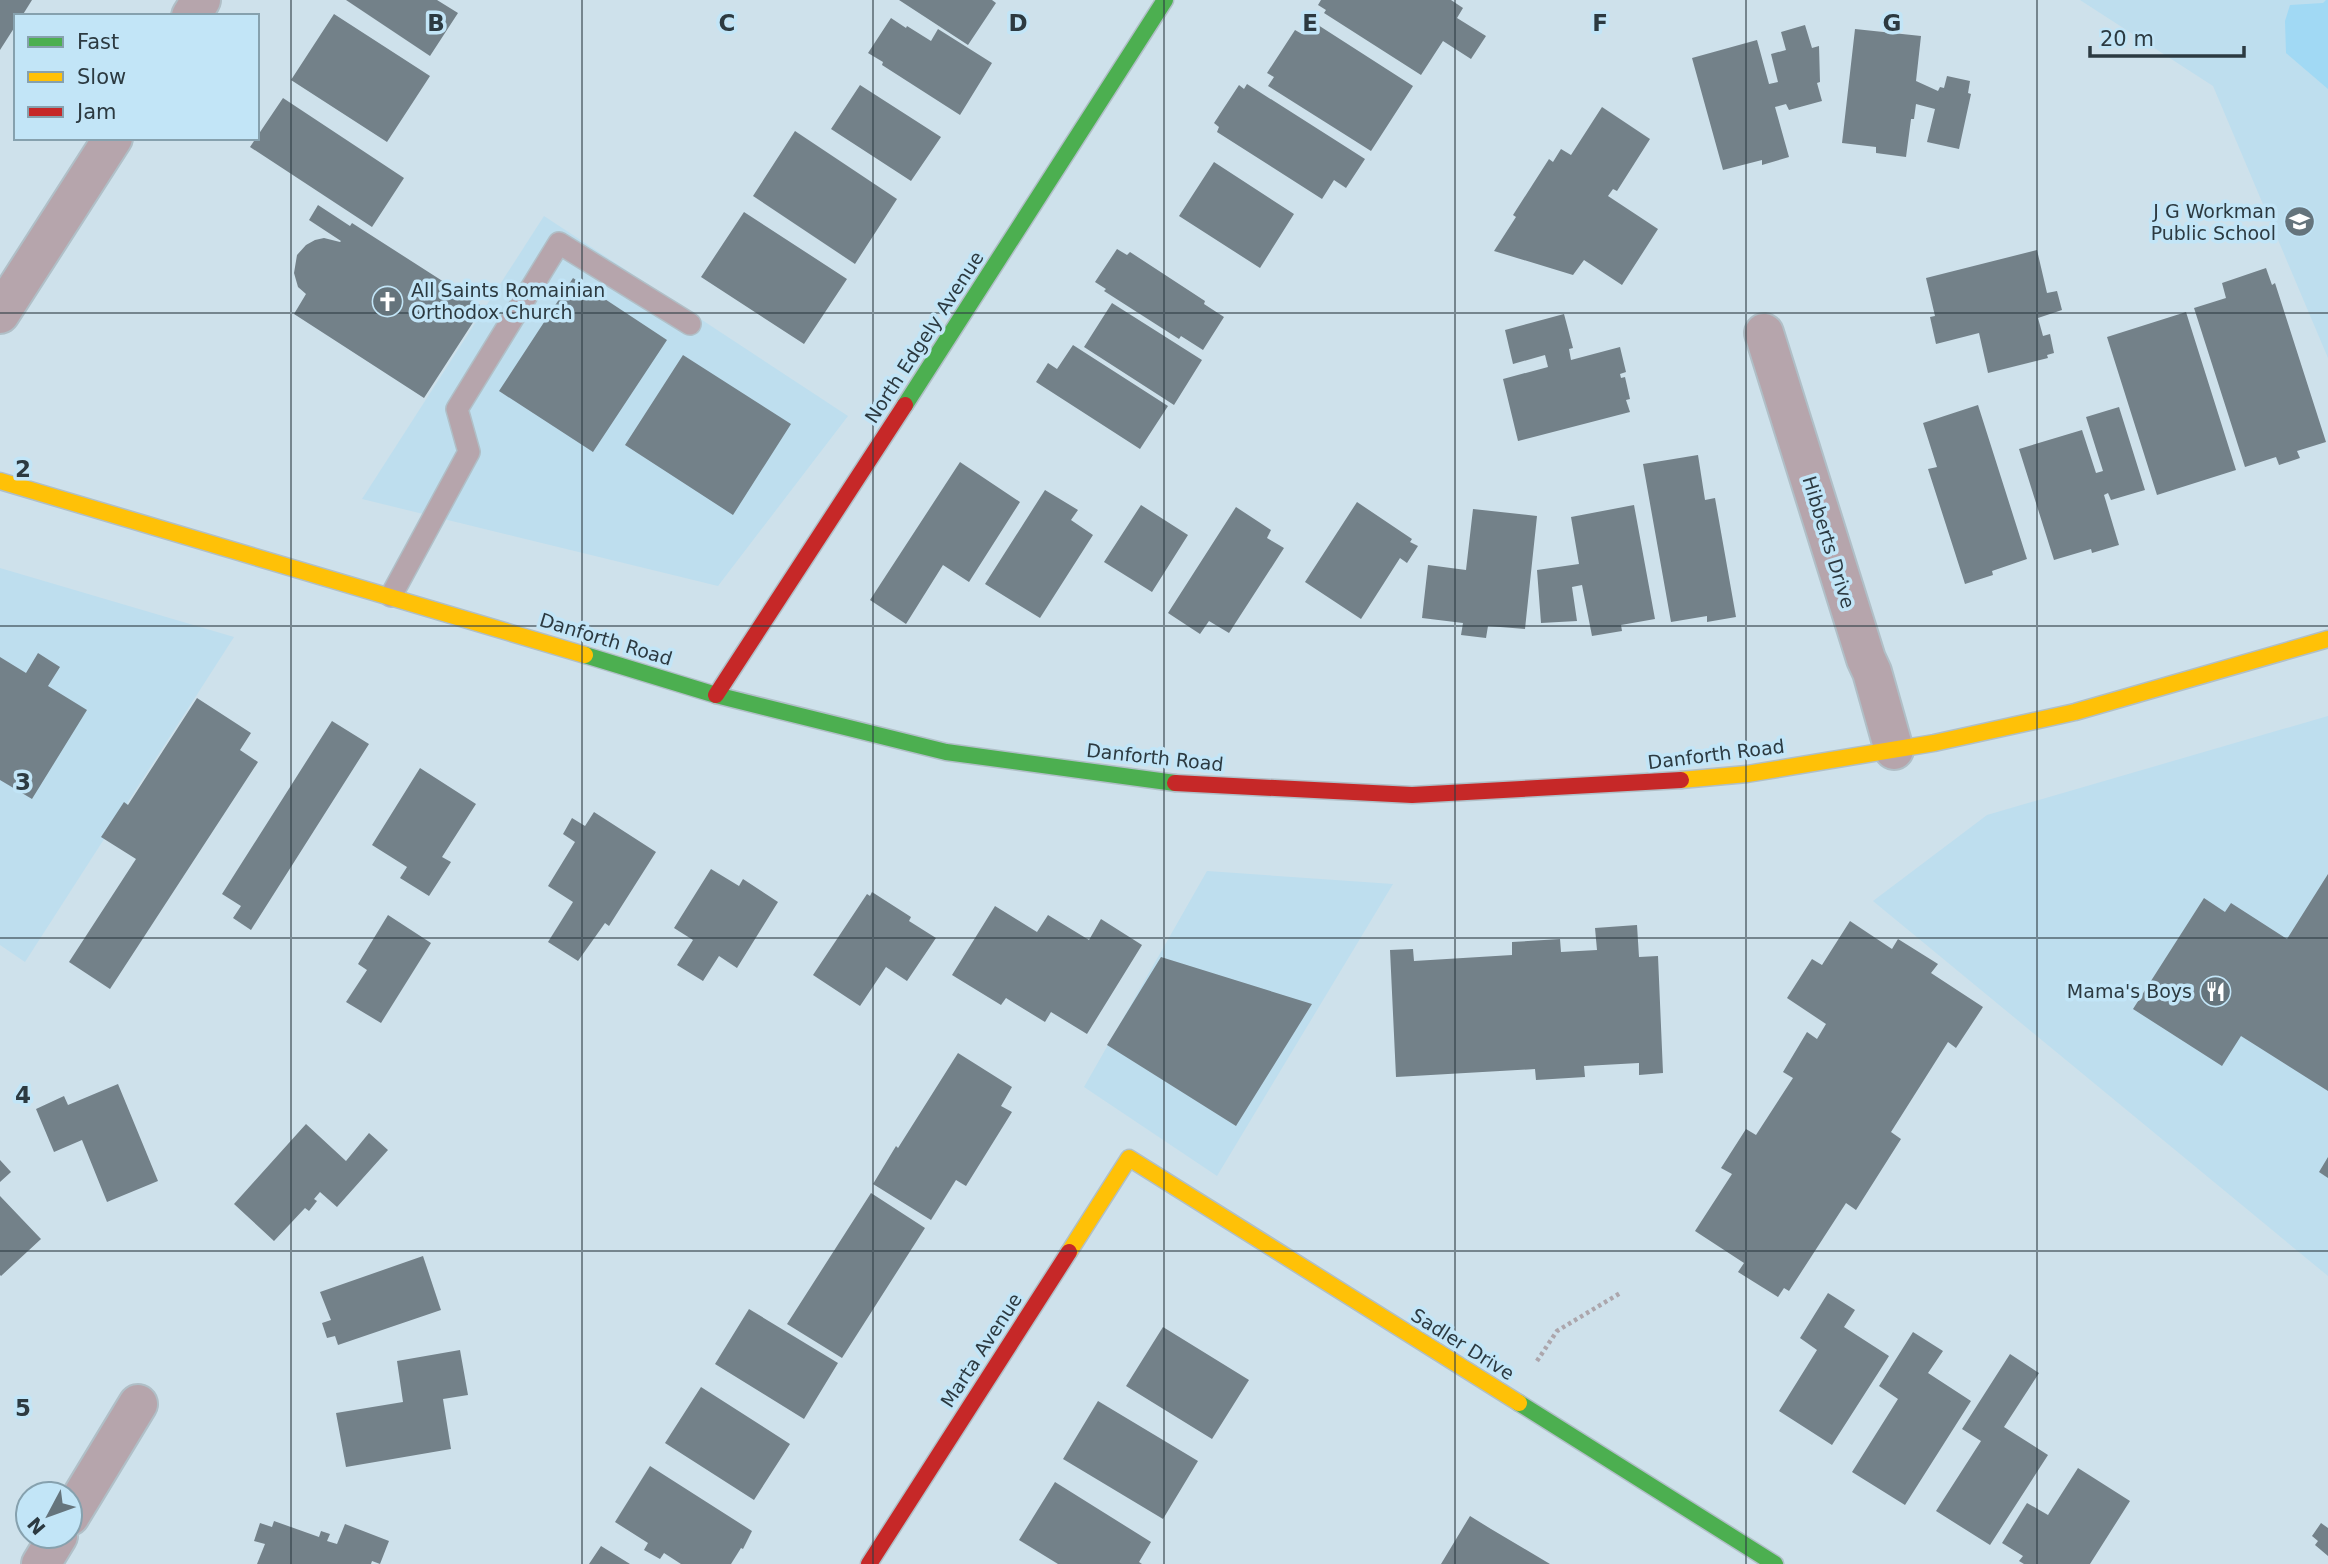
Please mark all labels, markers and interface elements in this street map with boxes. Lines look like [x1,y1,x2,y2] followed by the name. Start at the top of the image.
[427,10,445,36] text: B
[719,10,735,36] text: C
[1008,10,1028,36] text: D
[1302,10,1318,36] text: E
[1592,10,1608,36] text: F
[1883,10,1901,36] text: G
[14,14,259,140] legend
[2090,14,2244,58] scale bar
[2100,27,2154,51] text: 20 m
[77,30,119,54] text: Fast
[77,65,126,89] text: Slow
[75,100,117,124] text: Jam
[2151,200,2276,244] place label: J G Workman Public School
[2282,205,2316,239] school or university icon: J G Workman Public School
[860,247,988,427] street label: North Edgely Avenue
[411,279,605,323] place label: All Saints Romainian Orthodox Church
[371,284,405,318] church icon: All Saints Romainian Orthodox Church
[15,456,31,482] text: 2
[1798,473,1860,611] street label: Hibberts Drive
[537,608,675,670] street label: Danforth Road
[1646,735,1786,773] street label: Danforth Road
[1085,739,1225,775] street label: Danforth Road
[15,769,31,795] text: 3
[2198,974,2232,1008] restaurant icon: Mama's Boys
[2067,980,2192,1002] place label: Mama's Boys
[15,1082,31,1108] text: 4
[936,1289,1026,1411] street label: Marta Avenue
[1407,1304,1519,1384] street label: Sadler Drive
[15,1395,31,1421] text: 5
[14,1480,84,1550] north arrow
[23,1513,50,1539] text: N

